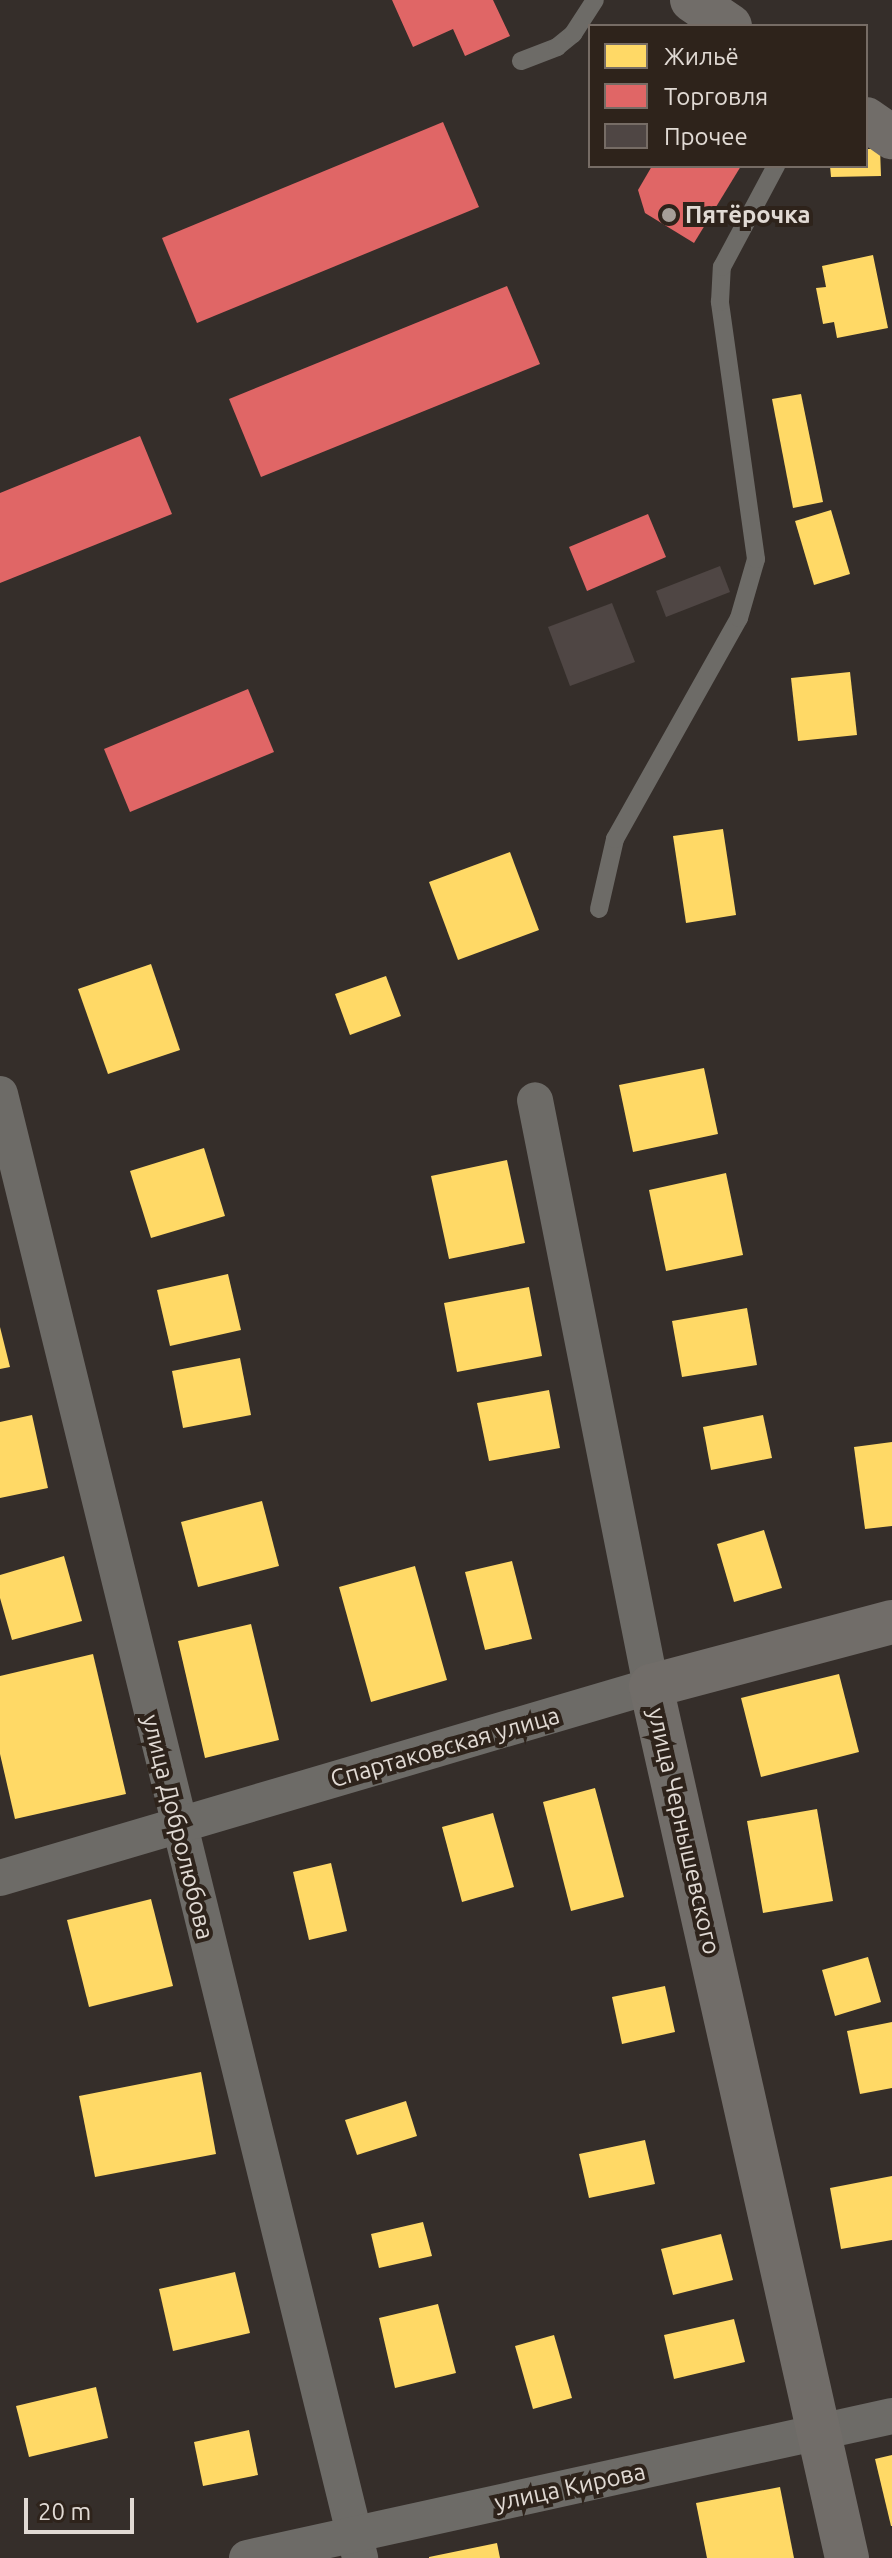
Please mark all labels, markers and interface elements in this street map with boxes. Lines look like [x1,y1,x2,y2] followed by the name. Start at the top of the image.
[588,24,868,168] legend
[664,43,739,70] text: Жильё
[664,83,768,110] text: Торговля
[664,123,748,150] text: Прочее
[685,201,811,229] place label: Пятёрочка
[660,206,678,224] marker: Пятёрочка
[327,1701,563,1793] street label: Спартаковская улица
[642,1705,726,1957] street label: улица Чернышевского
[136,1712,220,1942] street label: улица Добролюбова
[492,2457,648,2517] street label: улица Кирова
[28,2482,138,2532] scale bar
[38,2498,91,2525] text: 20 m

